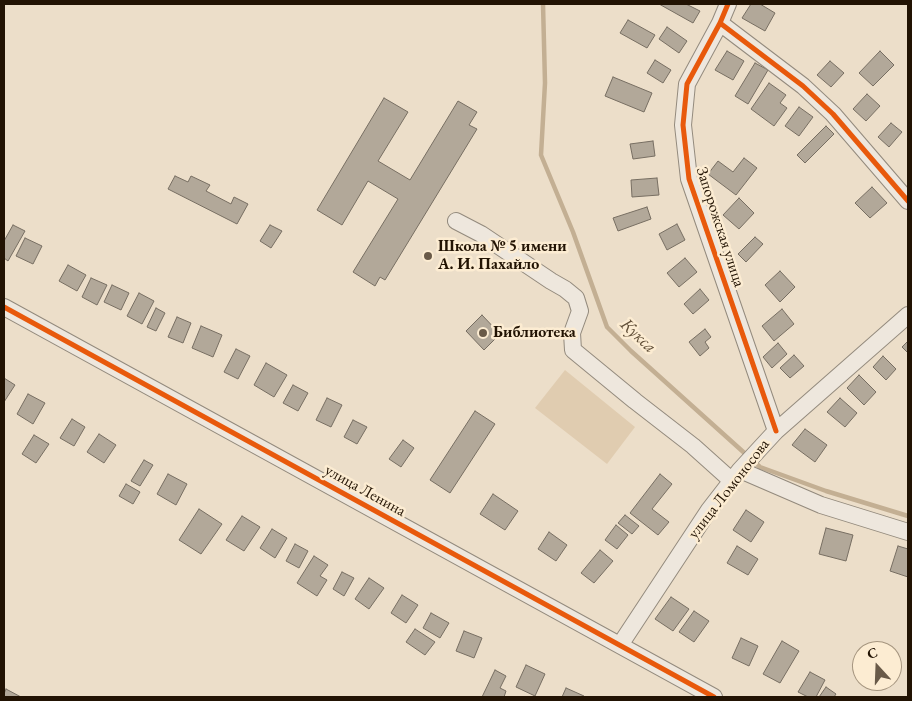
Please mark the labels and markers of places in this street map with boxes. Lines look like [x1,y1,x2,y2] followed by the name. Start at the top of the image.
[438,237,567,275] place label: Школа № 5 имени А. И. Пахайло
[422,250,434,262] marker: Школа № 5 имени А. И. Пахайло
[493,323,576,343] place label: Библиотека
[477,327,489,339] marker: Библиотека

